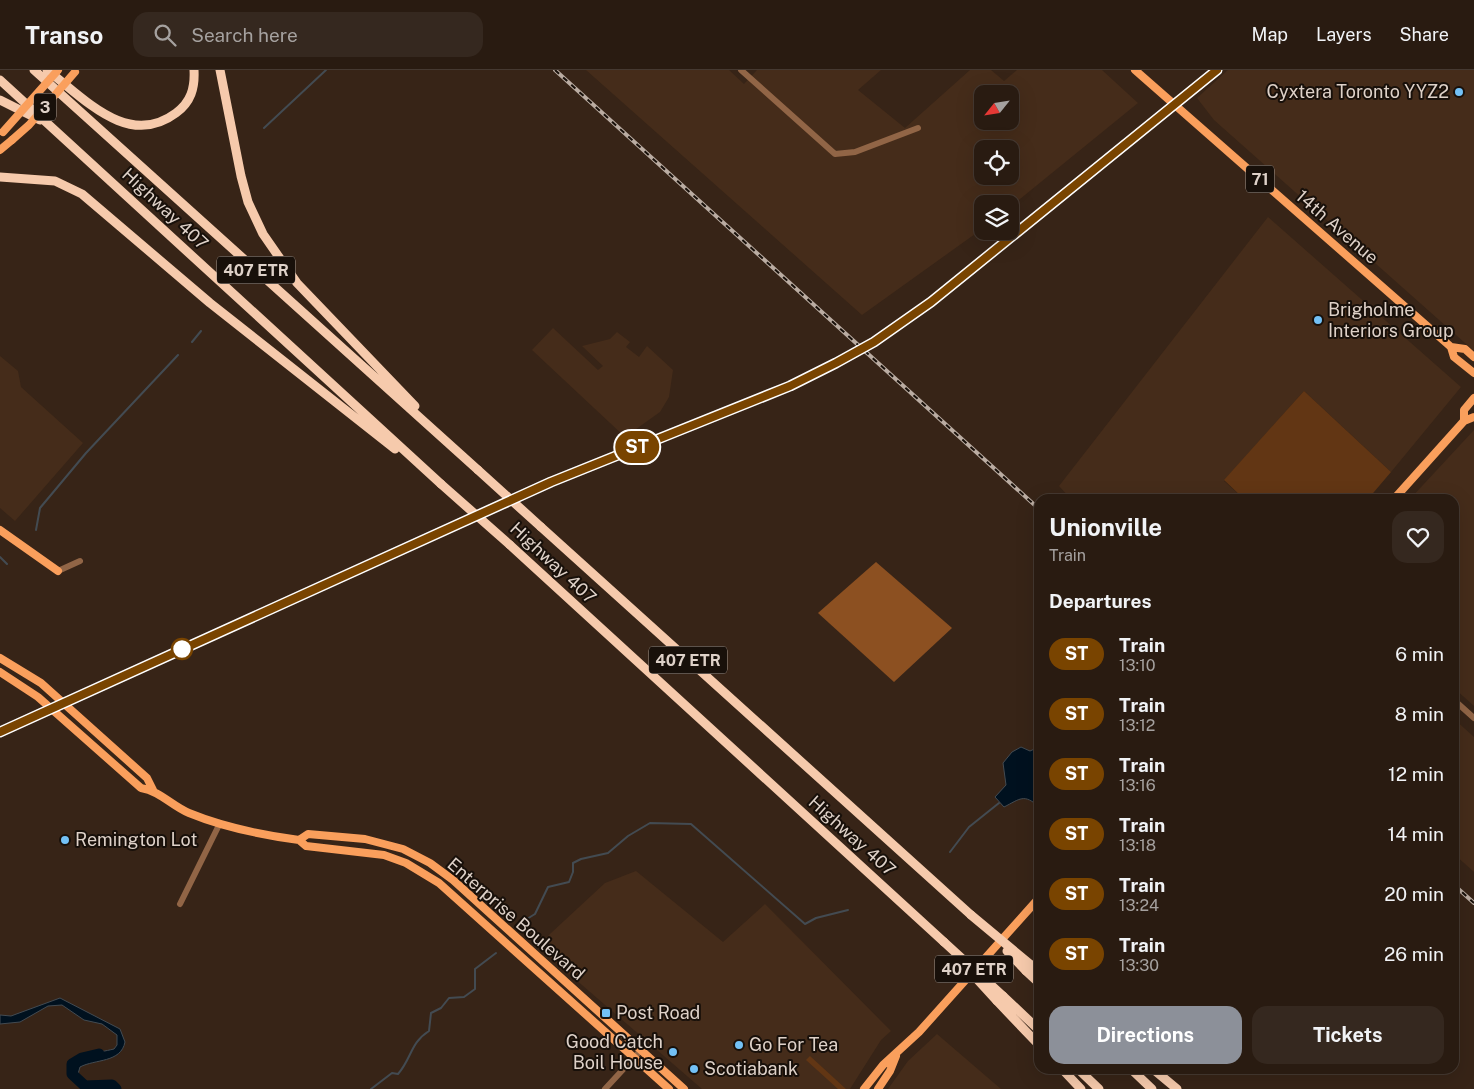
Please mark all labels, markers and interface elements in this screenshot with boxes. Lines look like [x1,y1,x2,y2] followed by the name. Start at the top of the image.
[133,12,483,57] search box
[25,21,103,49] text: Transo
[151,21,179,49] icon: search
[191,24,298,46] text: Search here
[1252,24,1288,45] text: Map
[1316,24,1372,45] text: Layers
[1400,24,1449,45] text: Share
[1267,81,1449,102] place label: Cyxtera Toronto YYZ2
[974,85,1019,130] north arrow
[974,85,1019,240] map controls
[1453,86,1465,98] marker: Cyxtera Toronto YYZ2
[34,94,56,121] road number: 3
[974,140,1019,185] button: locate
[118,164,213,254] street label: Highway 407
[1246,166,1274,192] road number: 71
[1292,185,1383,268] street label: 14th Avenue
[974,195,1019,240] button: layers
[217,256,295,284] road number: 407 ETR
[1328,299,1454,341] place label: Brigholme Interiors Group
[1312,314,1324,326] marker: Brigholme Interiors Group
[614,431,660,463] line badge: ST
[625,436,649,457] text: ST
[1392,511,1444,563] button: heart
[1049,513,1162,541] text: Unionville
[506,518,601,608] street label: Highway 407
[1049,546,1086,565] text: Train
[1049,590,1152,612] text: Departures
[1119,634,1165,656] text: Train
[171,638,193,660] unlabelled marker
[1065,643,1088,664] text: ST
[1395,643,1444,665] text: 6 min
[649,646,727,674] road number: 407 ETR
[1119,656,1156,675] text: 13:10
[1119,694,1165,716] text: Train
[1065,703,1088,724] text: ST
[1395,703,1444,725] text: 8 min
[1119,716,1155,735] text: 13:12
[1119,754,1165,776] text: Train
[1065,763,1088,784] text: ST
[1388,763,1444,785] text: 12 min
[1119,776,1156,795] text: 13:16
[805,791,900,880] street label: Highway 407
[1119,814,1165,836] text: Train
[1065,823,1088,844] text: ST
[1387,823,1444,845] text: 14 min
[75,829,197,850] place label: Remington Lot
[59,834,71,846] marker: Remington Lot
[1119,836,1156,855] text: 13:18
[443,853,589,984] street label: Enterprise Boulevard
[1119,874,1165,896] text: Train
[1065,883,1088,904] text: ST
[1384,883,1444,905] text: 20 min
[1119,896,1159,915] text: 13:24
[1119,934,1165,956] text: Train
[1065,943,1088,964] text: ST
[1384,943,1444,965] text: 26 min
[935,956,1013,982] road number: 407 ETR
[1119,956,1159,975] text: 13:30
[616,1002,700,1023] place label: Post Road
[1049,1006,1242,1064] button: Directions
[1252,1006,1444,1064] button: Tickets
[600,1007,612,1019] marker: Post Road
[566,1031,663,1073] place label: Good Catch Boil House
[749,1034,838,1055] place label: Go For Tea
[733,1039,745,1051] marker: Go For Tea
[667,1046,679,1058] marker: Good Catch Boil House
[704,1058,798,1079] place label: Scotiabank
[688,1063,700,1075] marker: Scotiabank

